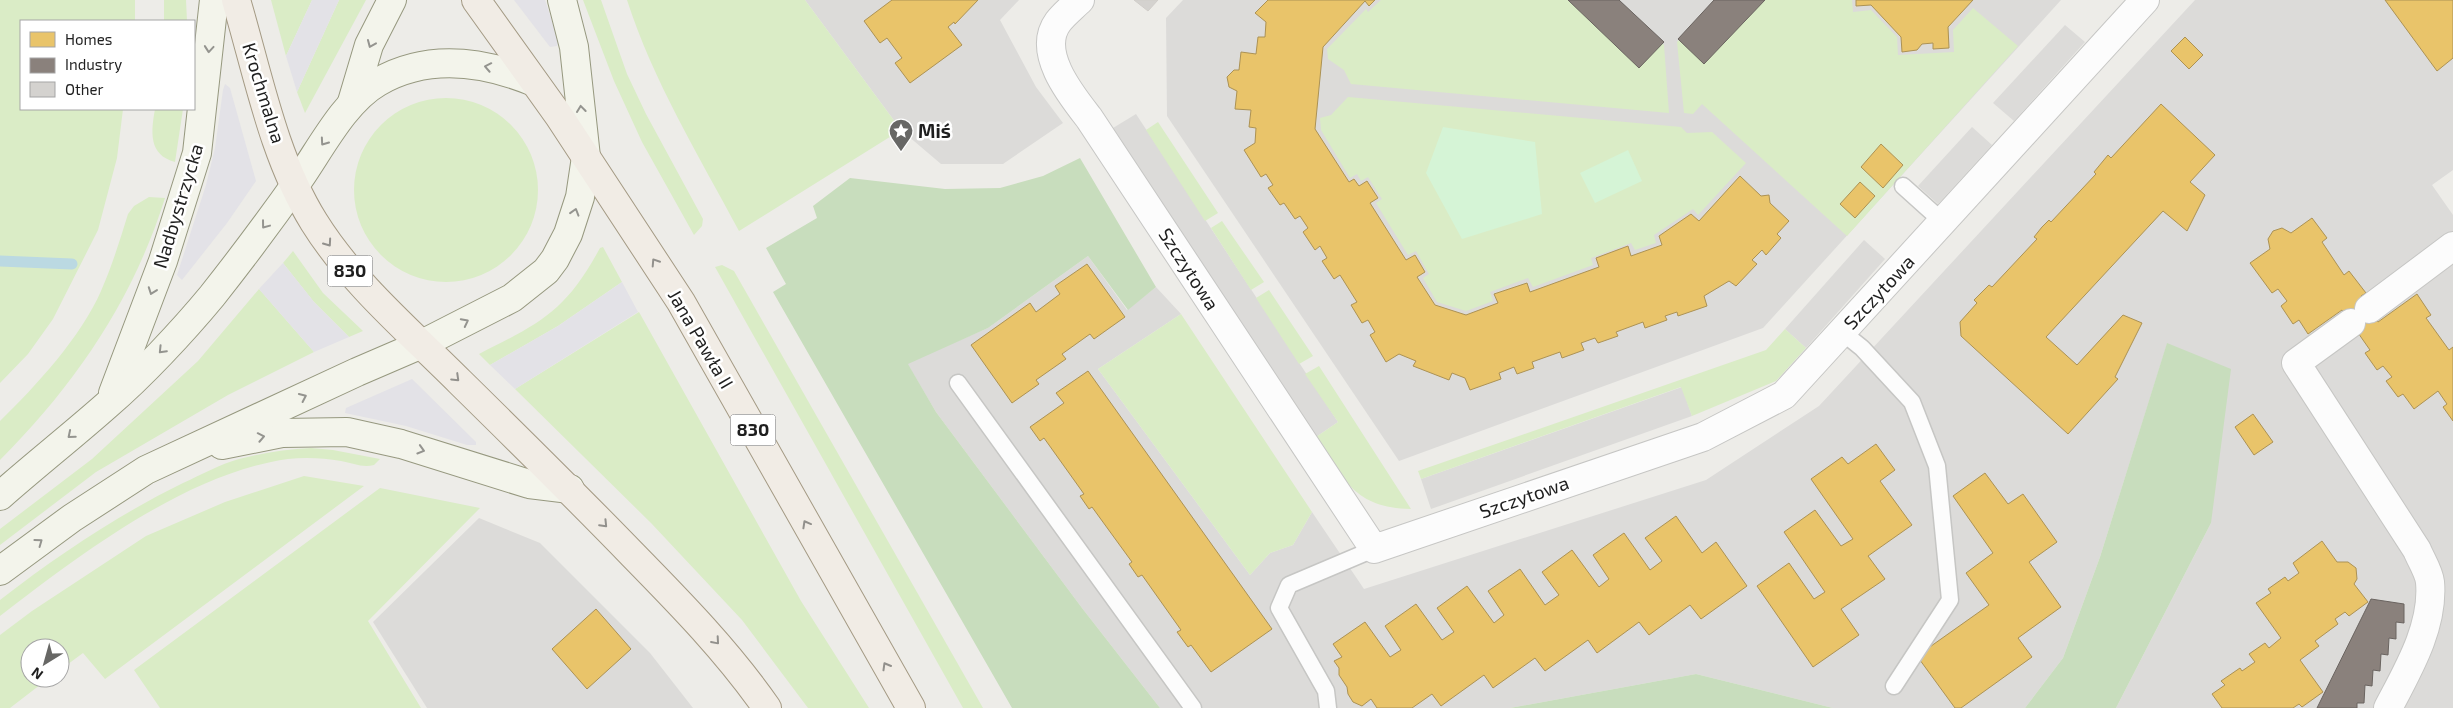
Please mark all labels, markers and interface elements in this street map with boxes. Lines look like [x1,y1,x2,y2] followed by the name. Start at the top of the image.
[20,20,195,110] legend
[65,30,112,48] text: Homes
[366,39,377,48] one-way arrow
[238,40,291,146] street label: Krochmalna
[204,45,215,53] one-way arrow
[65,55,122,73] text: Industry
[483,63,492,73] one-way arrow
[65,80,104,98] text: Other
[576,105,587,113] one-way arrow
[888,118,914,152] place icon: Miś
[918,119,951,142] place label: Miś
[321,137,330,146] one-way arrow
[148,141,207,271] street label: Nadbystrzycka
[570,208,580,217] one-way arrow
[262,219,271,229] one-way arrow
[1154,223,1224,314] street label: Szczytowa
[322,237,331,247] one-way arrow
[1838,250,1919,334] street label: Szczytowa
[328,256,372,286] road number: 830
[652,259,661,268] one-way arrow
[664,285,739,392] street label: Jana Pawła II
[148,286,158,294] one-way arrow
[460,318,469,328] one-way arrow
[159,344,168,353] one-way arrow
[451,372,460,381] one-way arrow
[298,392,307,403] one-way arrow
[730,414,776,446] road number: 830
[68,430,77,438] one-way arrow
[257,433,266,443] one-way arrow
[416,445,425,455] one-way arrow
[1476,470,1572,523] street label: Szczytowa
[598,518,607,527] one-way arrow
[802,521,812,530] one-way arrow
[33,539,43,548] one-way arrow
[710,636,719,645] one-way arrow
[20,638,70,688] north arrow
[882,662,892,671] one-way arrow
[28,664,46,684] text: N

